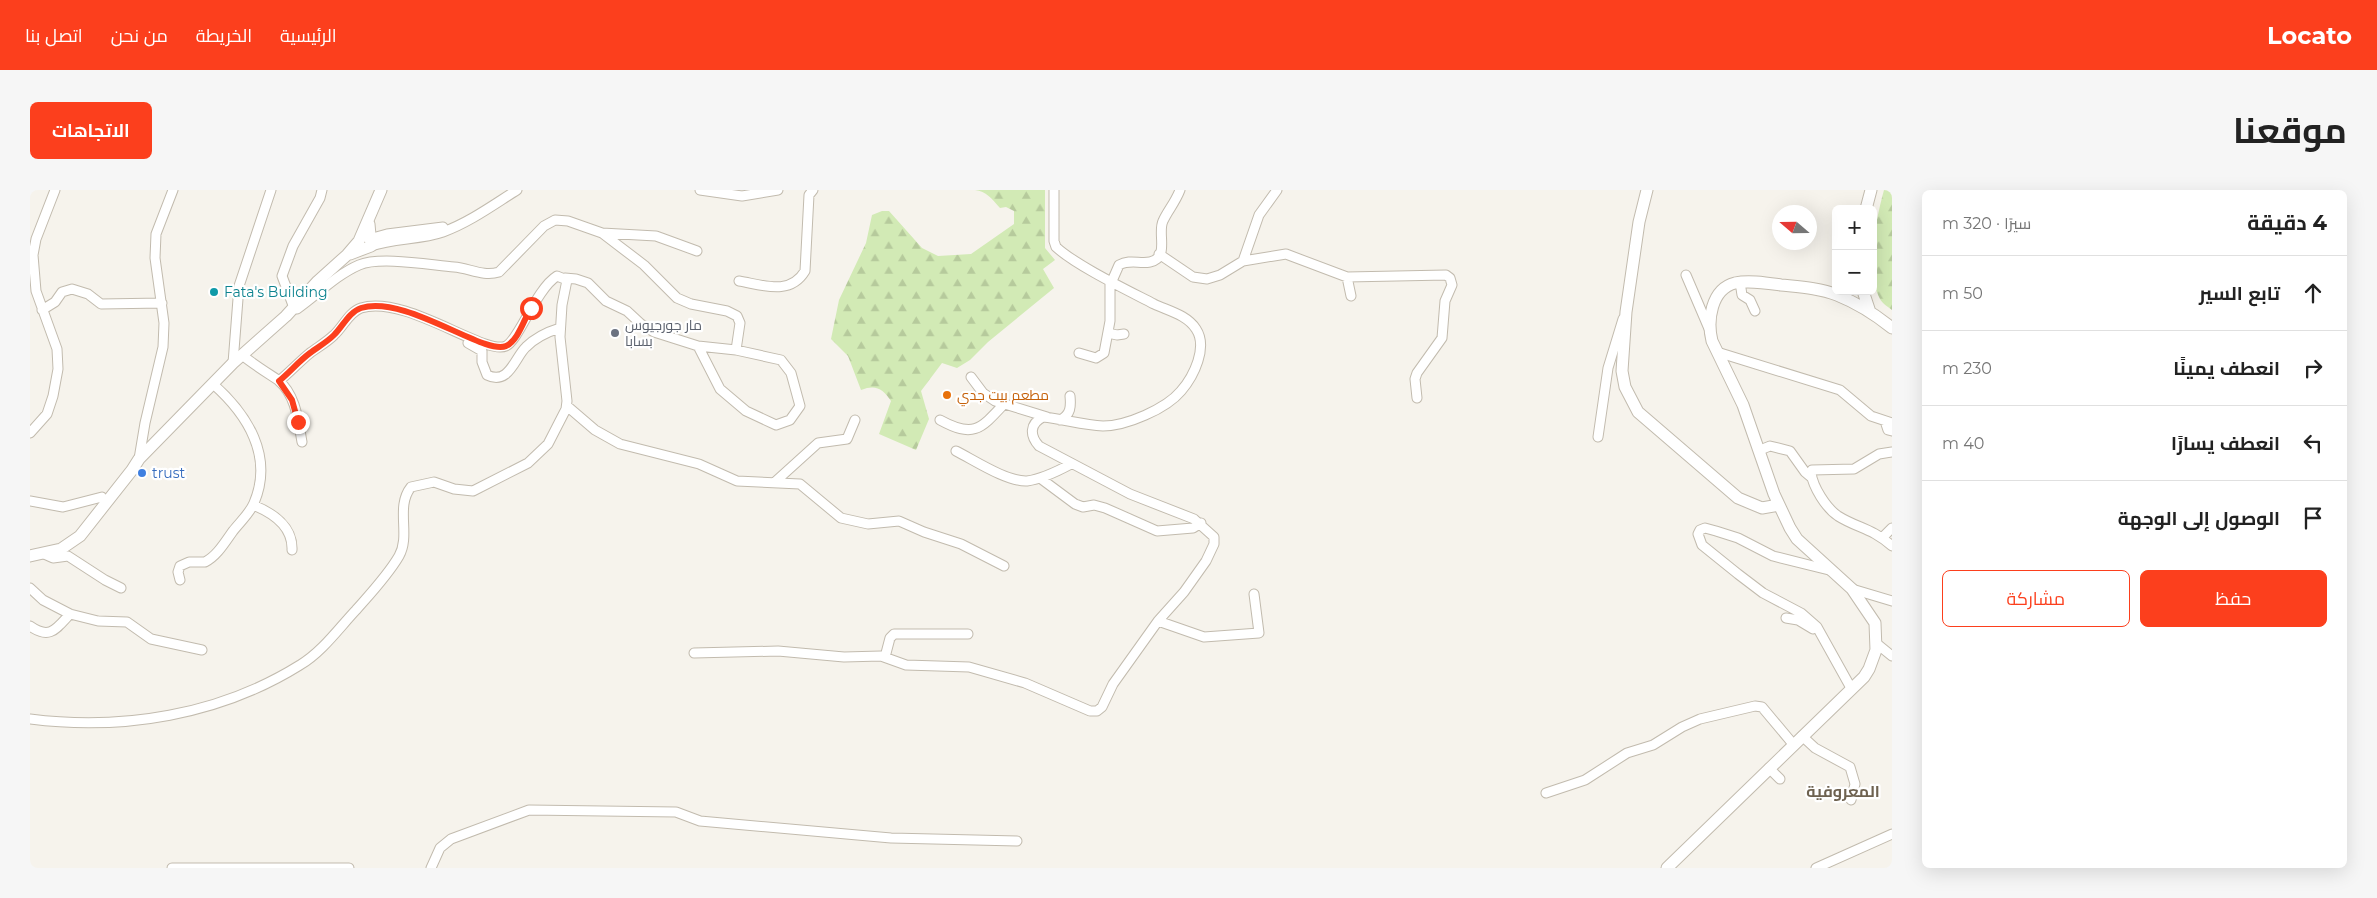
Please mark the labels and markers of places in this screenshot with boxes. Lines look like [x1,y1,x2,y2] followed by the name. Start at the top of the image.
[224,283,328,301] place label: Fata's Building
[208,286,220,298] marker: Fata's Building
[625,316,702,350] place label: مار جورجيوس بسابا
[609,327,621,339] marker: مار جورجيوس بسابا
[957,386,1049,407] place label: مطعم بيت جدي
[941,389,953,401] marker: مطعم بيت جدي
[152,464,186,482] place label: trust
[136,467,148,479] marker: trust

